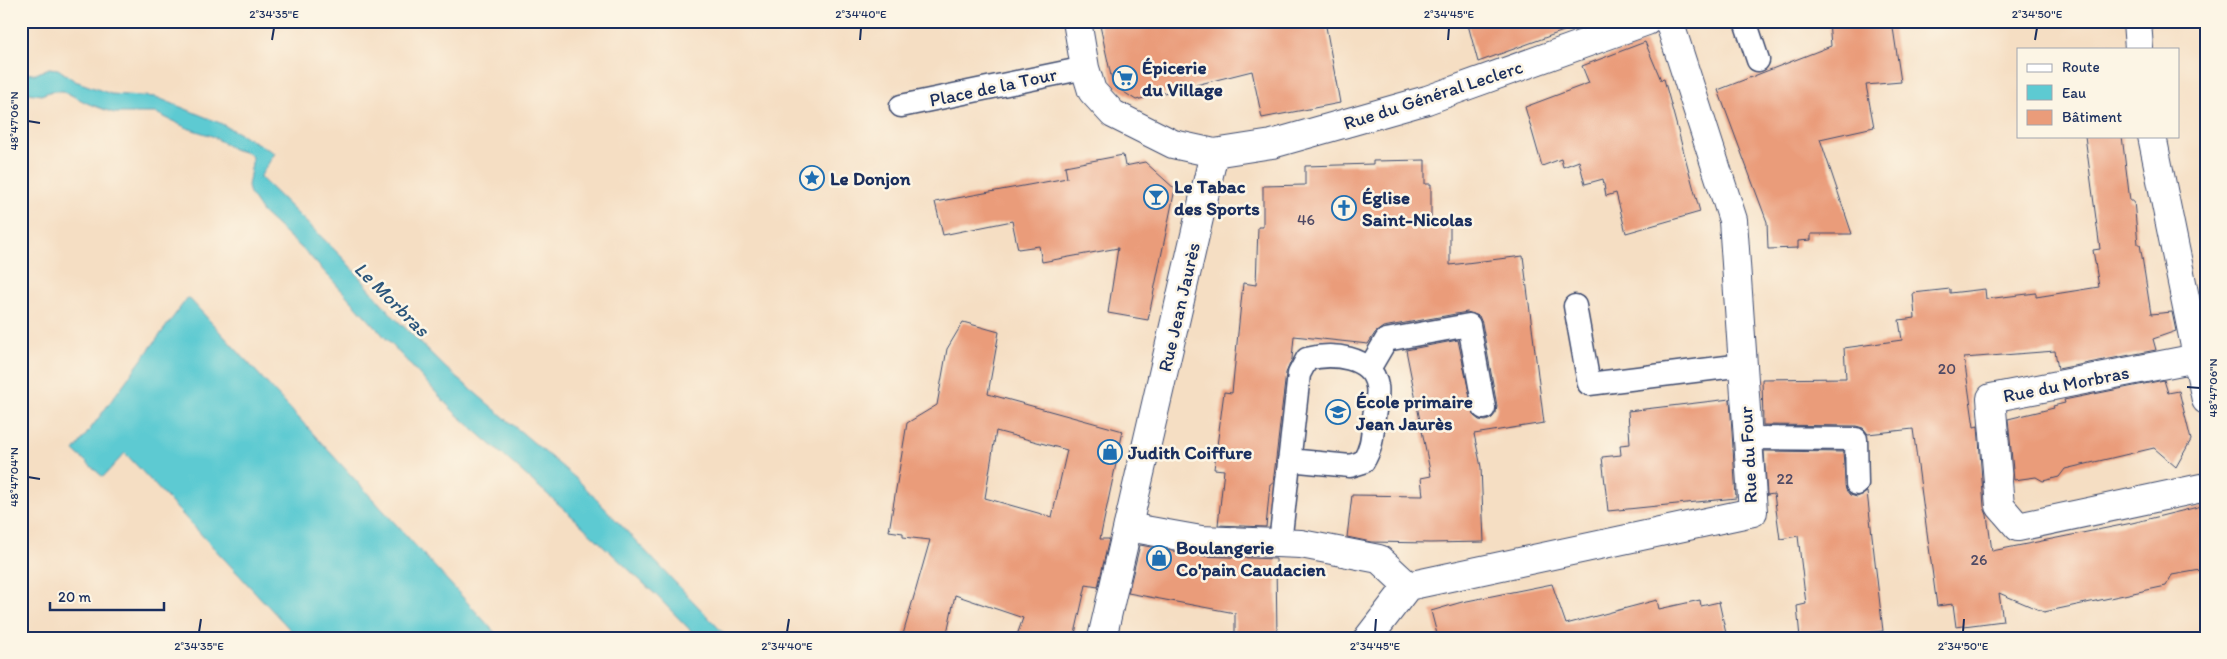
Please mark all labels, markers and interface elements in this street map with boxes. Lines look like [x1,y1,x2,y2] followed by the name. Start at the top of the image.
[249,7,299,21] text: 2°34'35"E
[835,7,887,21] text: 2°34'40"E
[1424,7,1475,21] text: 2°34'45"E
[2012,7,2063,21] text: 2°34'50"E
[2017,48,2180,138] legend
[1340,55,1526,135] street label: Rue du Général Leclerc
[1142,56,1223,101] place label: Épicerie du Village
[2062,58,2100,76] text: Route
[927,62,1060,112] street label: Place de la Tour
[1112,65,1138,91] supermarket icon: Épicerie du Village
[2062,84,2086,102] text: Eau
[7,92,21,150] text: 48°47'06"N
[2062,108,2123,126] text: Bâtiment
[799,165,825,191] place icon: Le Donjon
[830,167,911,190] place label: Le Donjon
[1174,175,1260,220] place label: Le Tabac des Sports
[1143,184,1169,210] bar icon: Le Tabac des Sports
[1362,186,1473,231] place label: Église Saint-Nicolas
[1331,195,1357,221] church icon: Église Saint-Nicolas
[1297,210,1315,229] house number: 46
[1153,240,1205,374] street label: Rue Jean Jaurès
[350,257,435,342] water label: Le Morbras
[1938,359,1956,378] house number: 20
[2206,359,2220,417] text: 48°47'06"N
[2001,361,2131,407] street label: Rue du Morbras
[1355,390,1473,435] place label: École primaire Jean Jaurès
[1325,399,1351,425] school or university icon: École primaire Jean Jaurès
[1734,405,1762,504] street label: Rue du Four
[1097,439,1123,465] shop icon: Judith Coiffure
[1127,441,1252,464] place label: Judith Coiffure
[7,447,21,507] text: 48°47'04"N
[1777,469,1794,488] house number: 22
[1176,536,1327,581] place label: Boulangerie Co'pain Caudacien
[1146,545,1172,571] shop icon: Boulangerie Co'pain Caudacien
[1971,550,1987,569] house number: 26
[50,579,164,611] scale bar
[58,588,92,606] text: 20 m
[174,639,224,653] text: 2°34'35"E
[761,639,813,653] text: 2°34'40"E
[1350,639,1401,653] text: 2°34'45"E
[1938,639,1989,653] text: 2°34'50"E

